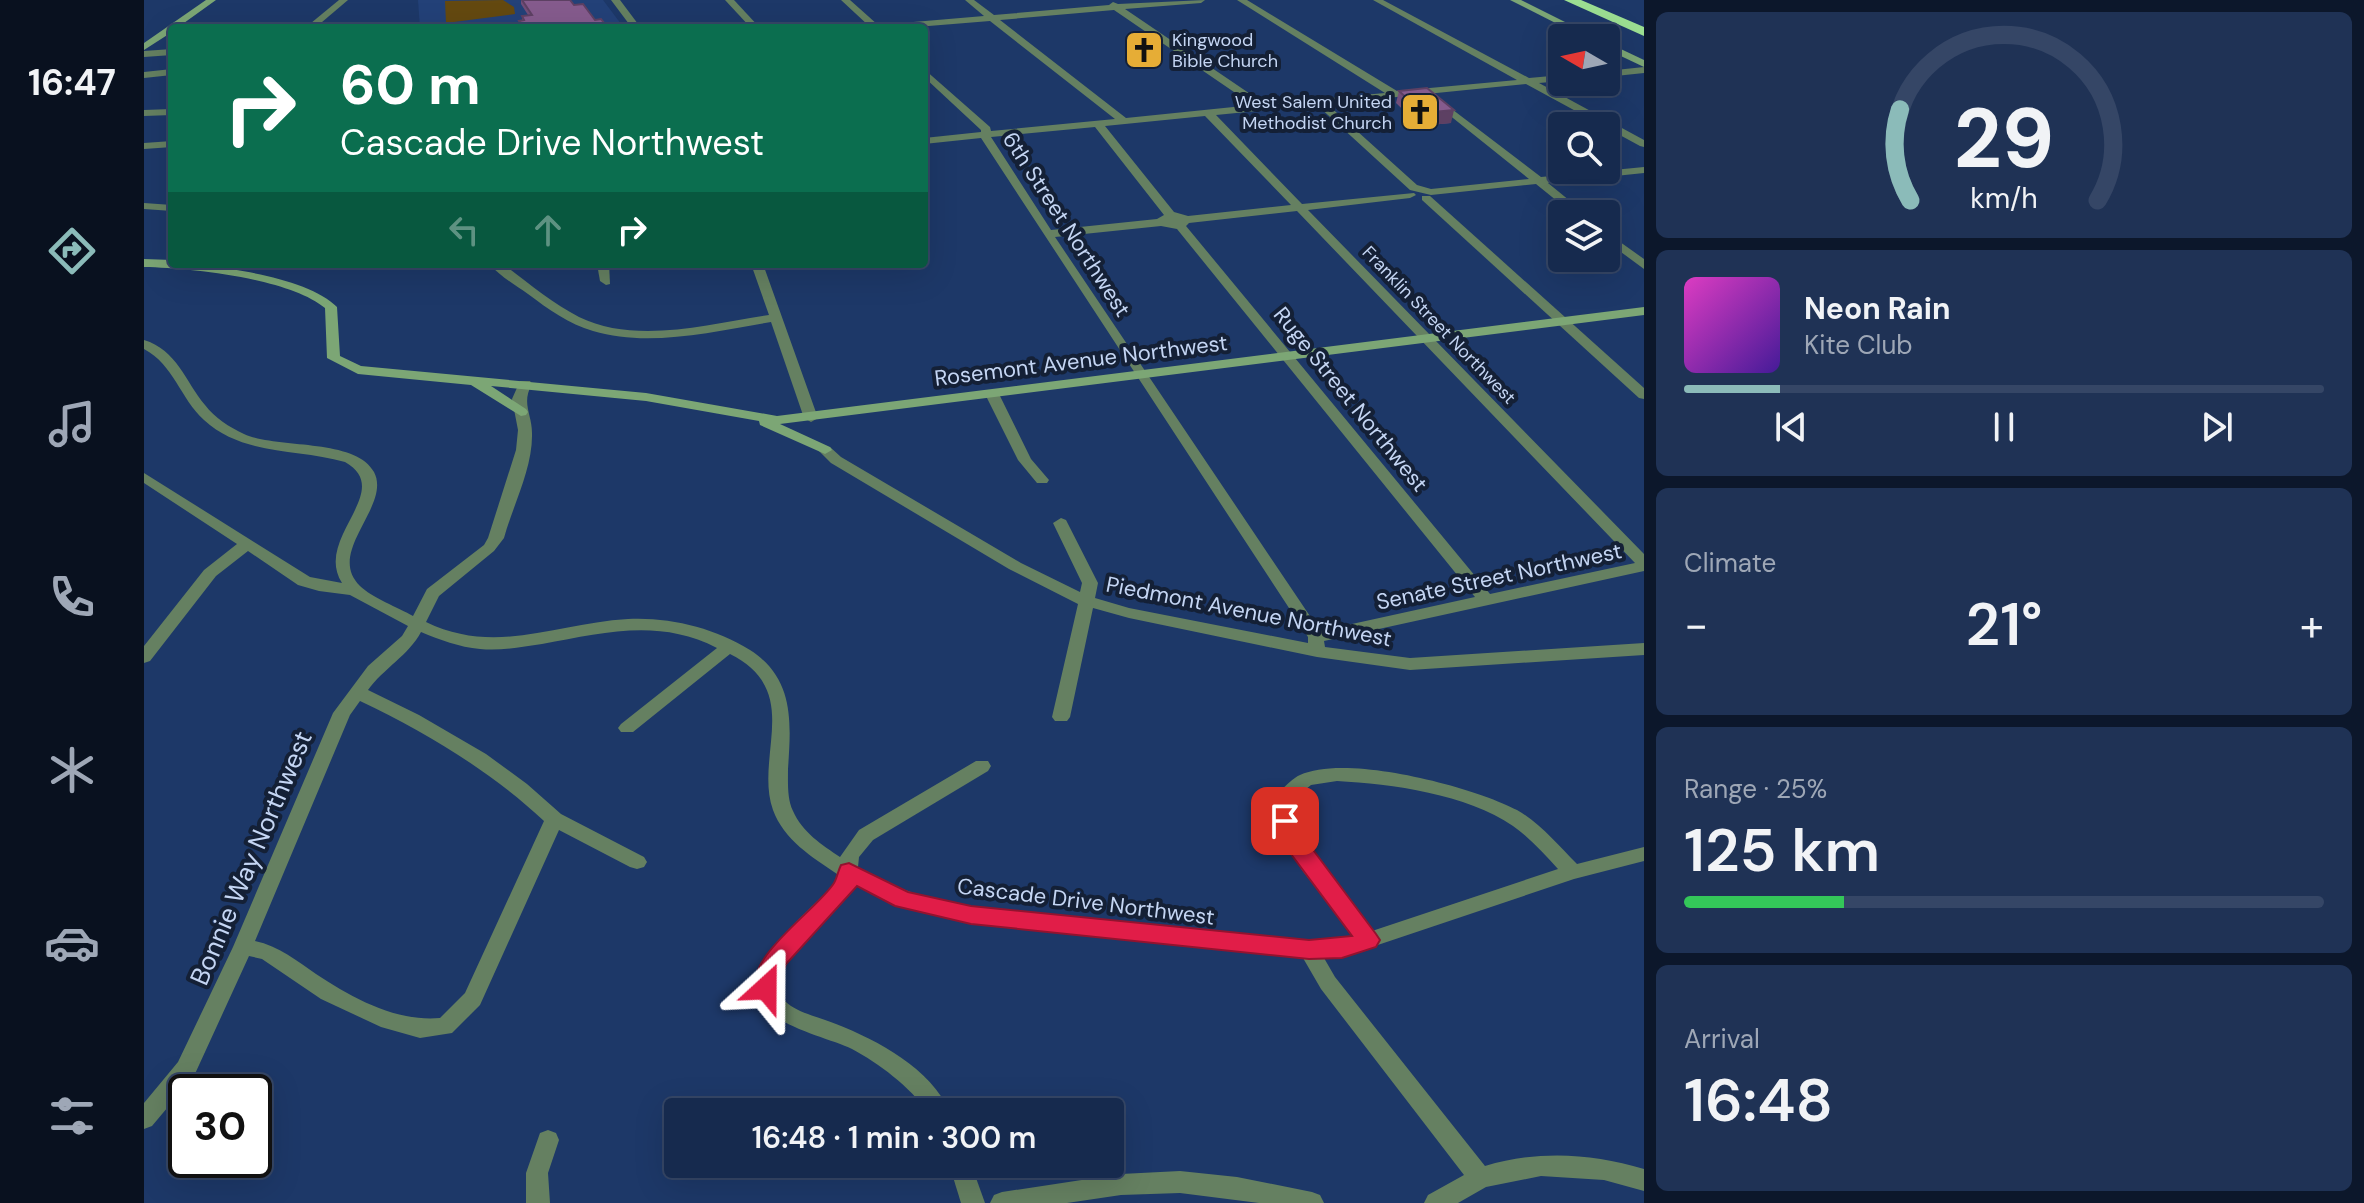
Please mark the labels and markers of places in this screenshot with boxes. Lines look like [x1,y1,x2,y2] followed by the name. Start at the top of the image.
[1172,28,1278,73] place label: Kingwood Bible Church
[1123,29,1165,71] church icon: Kingwood Bible Church
[1235,90,1392,135] place label: West Salem United Methodist Church
[1399,91,1441,133] church icon: West Salem United Methodist Church
[1251,787,1319,855] pin

